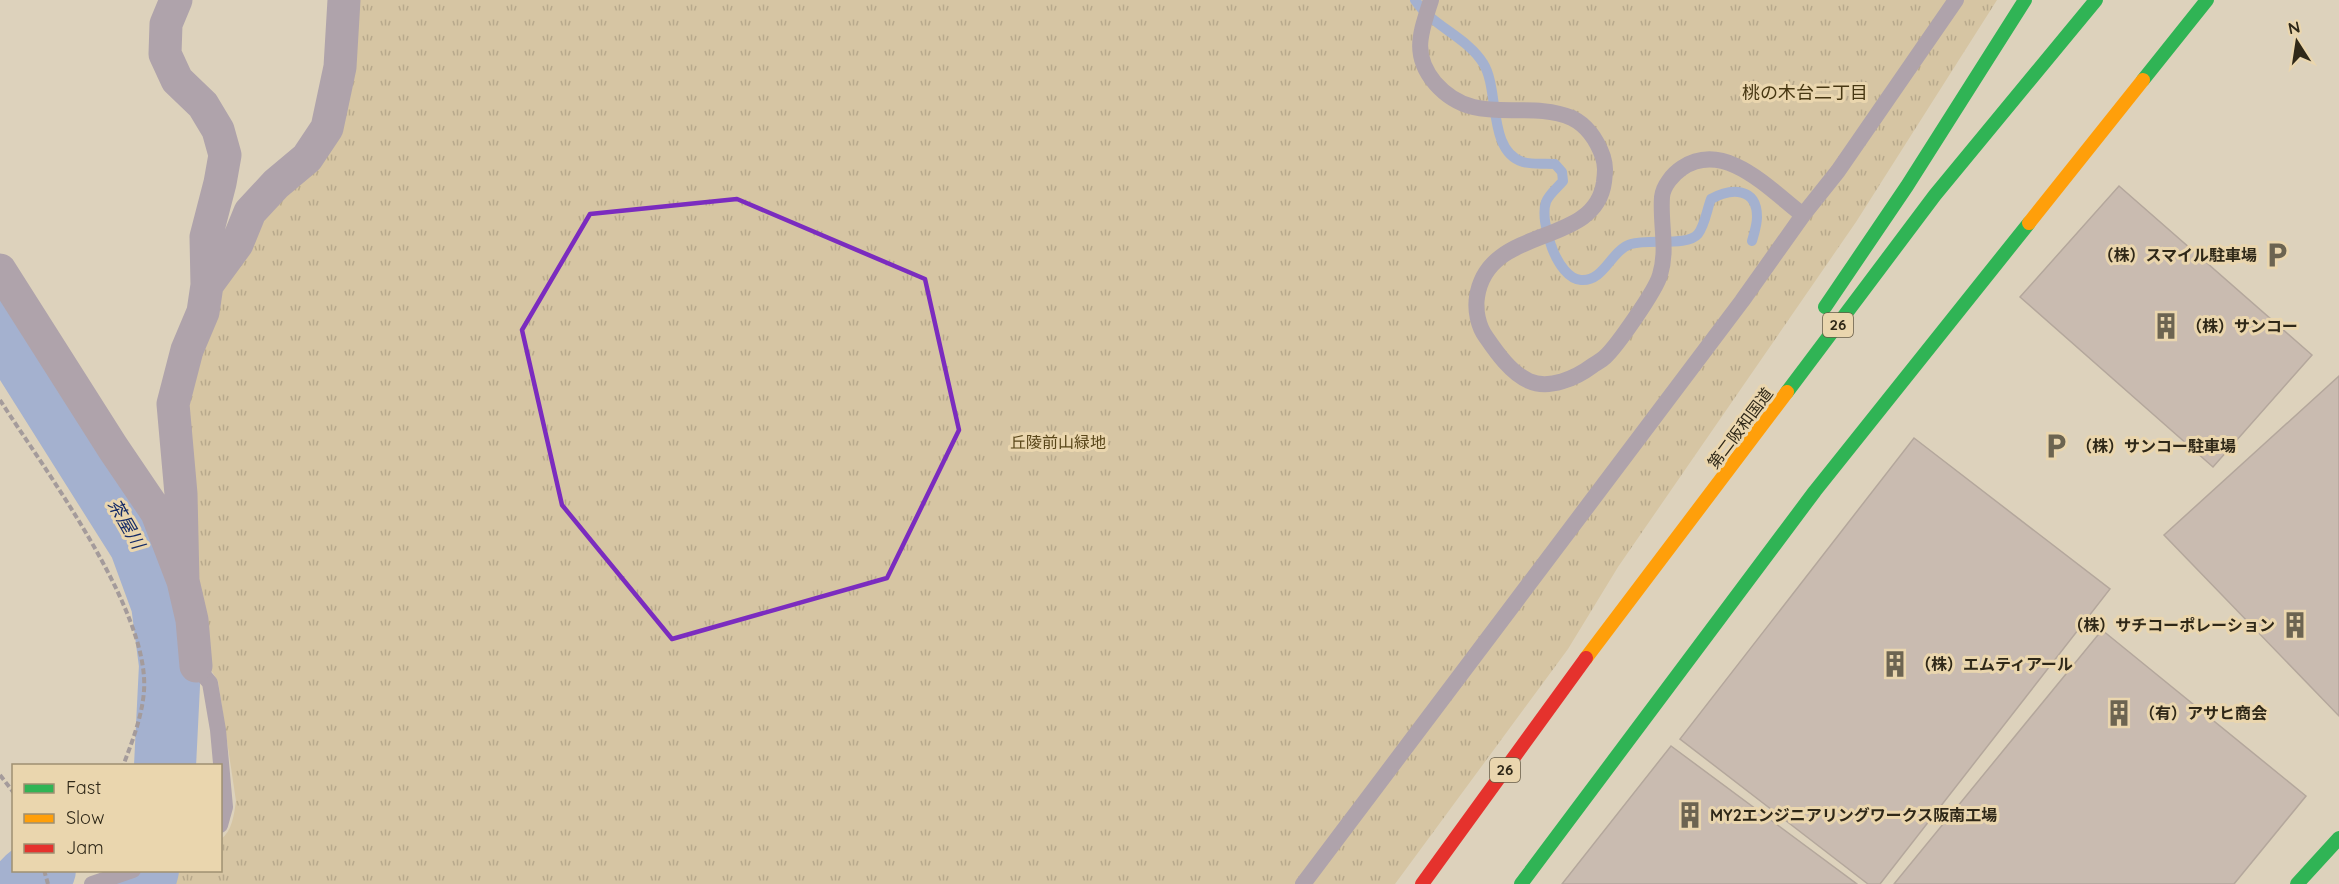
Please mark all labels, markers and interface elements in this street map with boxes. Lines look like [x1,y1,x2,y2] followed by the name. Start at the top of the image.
[2267,12,2327,72] north arrow
[2286,16,2302,38] text: N
[1742,81,1868,104] district label: 桃の木台二丁目
[2262,240,2292,270] parking icon: （株）スマイル駐車場
[2097,245,2257,265] place label: （株）スマイル駐車場
[2151,311,2181,341] building icon: （株）サンコー
[1823,313,1853,337] road number: 26
[2186,316,2298,336] place label: （株）サンコー
[1703,384,1777,472] street label: 第二阪和国道
[2041,431,2071,461] parking icon: （株）サンコー駐車場
[1010,432,1106,452] park label: 丘陵前山緑地
[2076,436,2236,456] place label: （株）サンコー駐車場
[103,495,151,555] water label: 茶屋川
[2280,610,2310,640] building icon: （株）サチコーポレーション
[2067,615,2275,635] place label: （株）サチコーポレーション
[1880,649,1910,679] building icon: （株）エムティアール
[1915,654,2073,674] place label: （株）エムティアール
[2104,698,2134,728] building icon: （有）アサヒ商会
[2139,703,2267,723] place label: （有）アサヒ商会
[1490,758,1520,782] road number: 26
[12,764,222,872] legend
[66,776,101,799] text: Fast
[1675,800,1705,830] building icon: MY2エンジニアリングワークス阪南工場
[1710,805,1997,825] place label: MY2エンジニアリングワークス阪南工場
[66,806,104,829] text: Slow
[66,836,104,859] text: Jam

